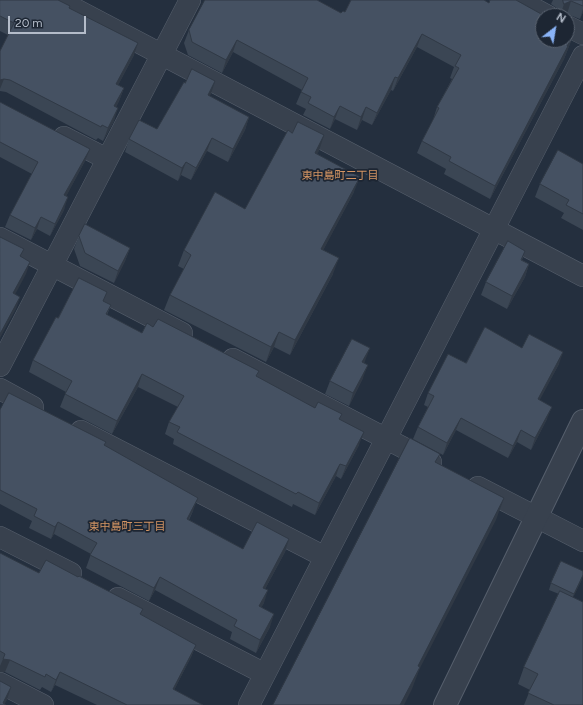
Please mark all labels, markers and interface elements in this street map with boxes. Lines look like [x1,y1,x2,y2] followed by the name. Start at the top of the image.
[10,8,88,34] scale bar
[535,8,575,48] north arrow
[554,10,568,26] text: N
[15,16,43,30] text: 20 m
[302,169,378,183] district label: 東中島町二丁目
[89,520,165,534] district label: 東中島町三丁目

